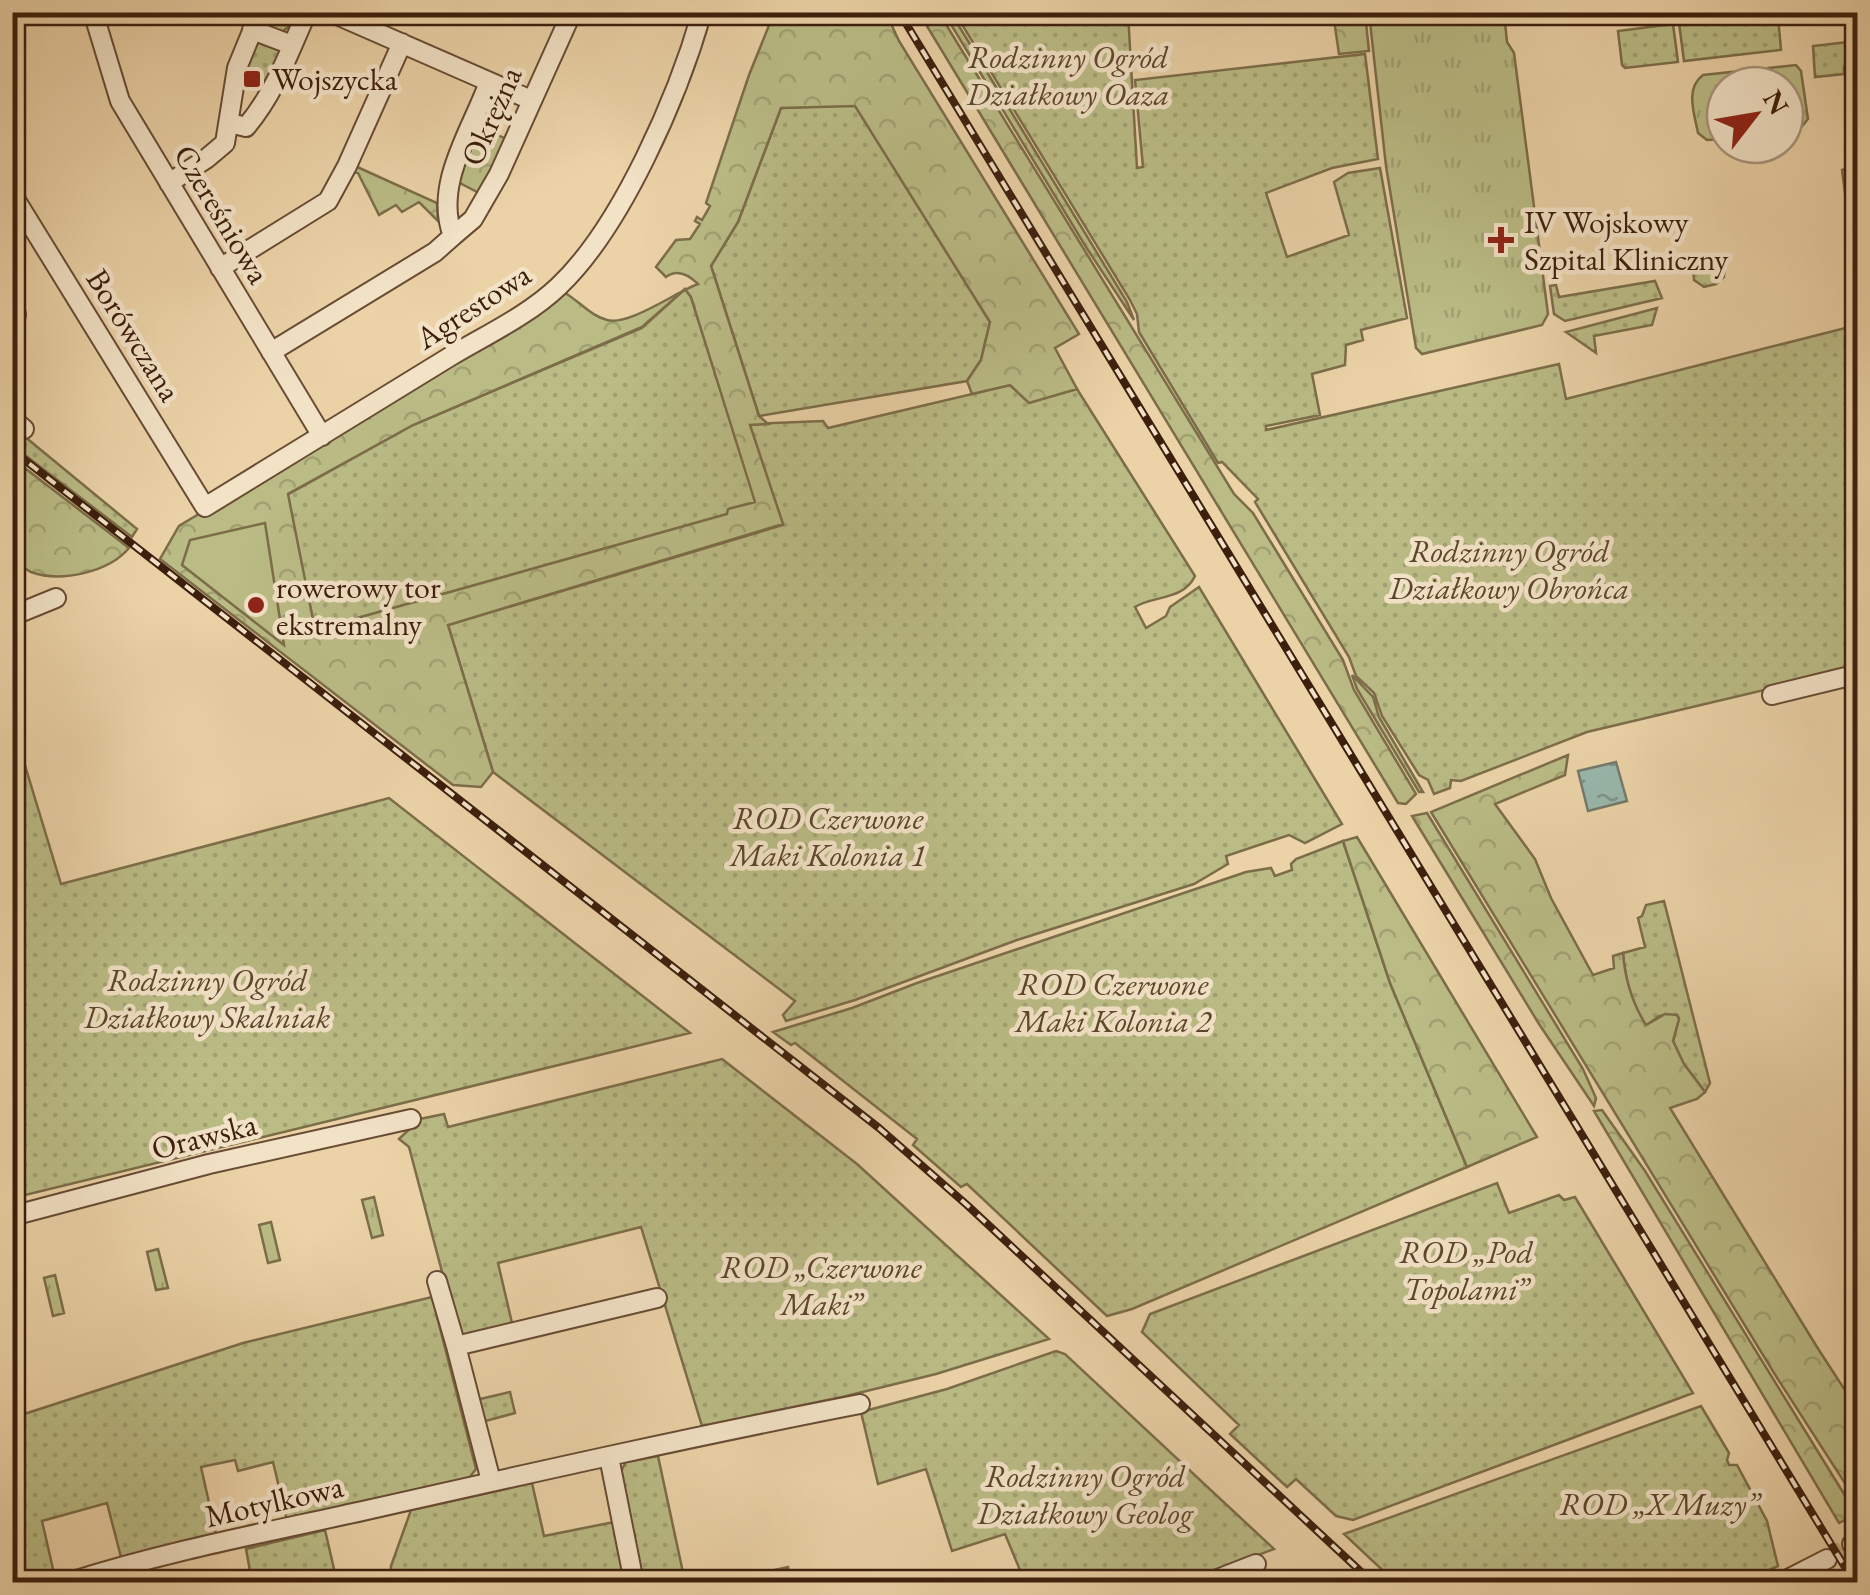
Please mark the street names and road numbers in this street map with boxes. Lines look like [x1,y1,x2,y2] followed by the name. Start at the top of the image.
[451,60,531,172] street label: Okrężna
[164,137,280,291] street label: Czereśniowa
[407,253,539,359] street label: Agrestowa
[77,261,191,409] street label: Borówczana
[147,1103,261,1169] street label: Orawska
[201,1465,347,1537] street label: Motylkowa

